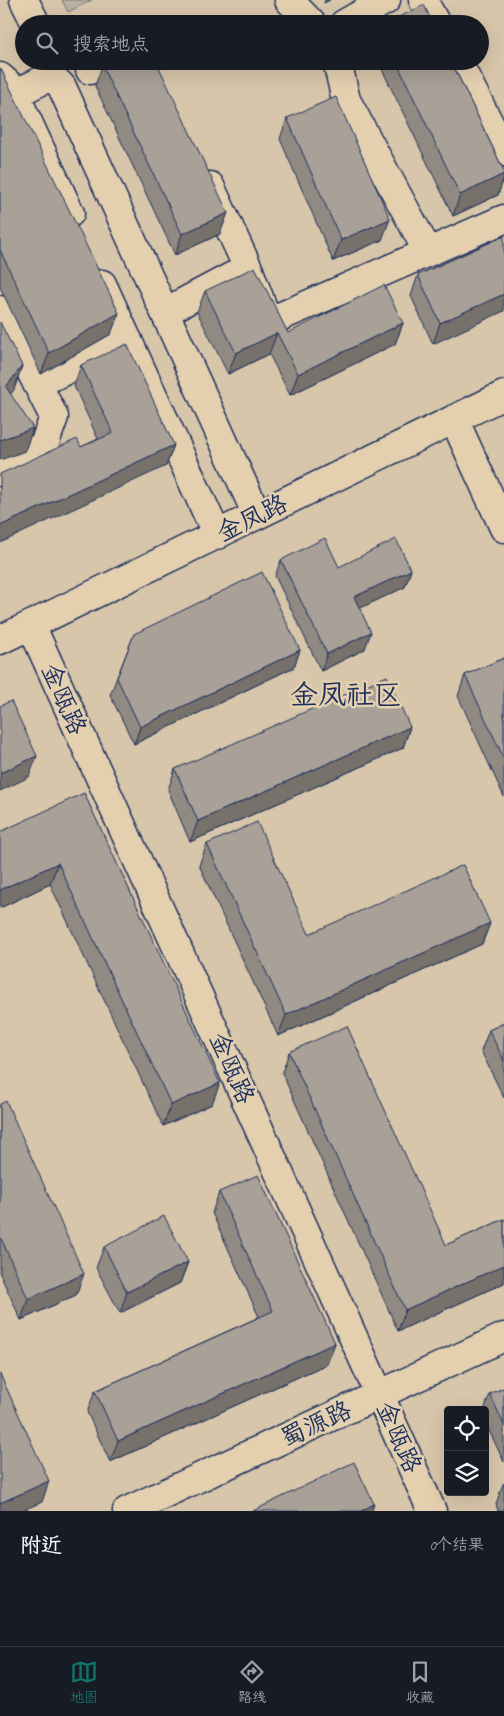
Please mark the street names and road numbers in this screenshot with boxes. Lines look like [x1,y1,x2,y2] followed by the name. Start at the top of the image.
[211,487,293,549] street label: 金凤路
[34,658,94,740] street label: 金瓯路
[202,1027,262,1109] street label: 金瓯路
[275,1394,357,1454] street label: 蜀源路
[369,1396,429,1478] street label: 金瓯路

